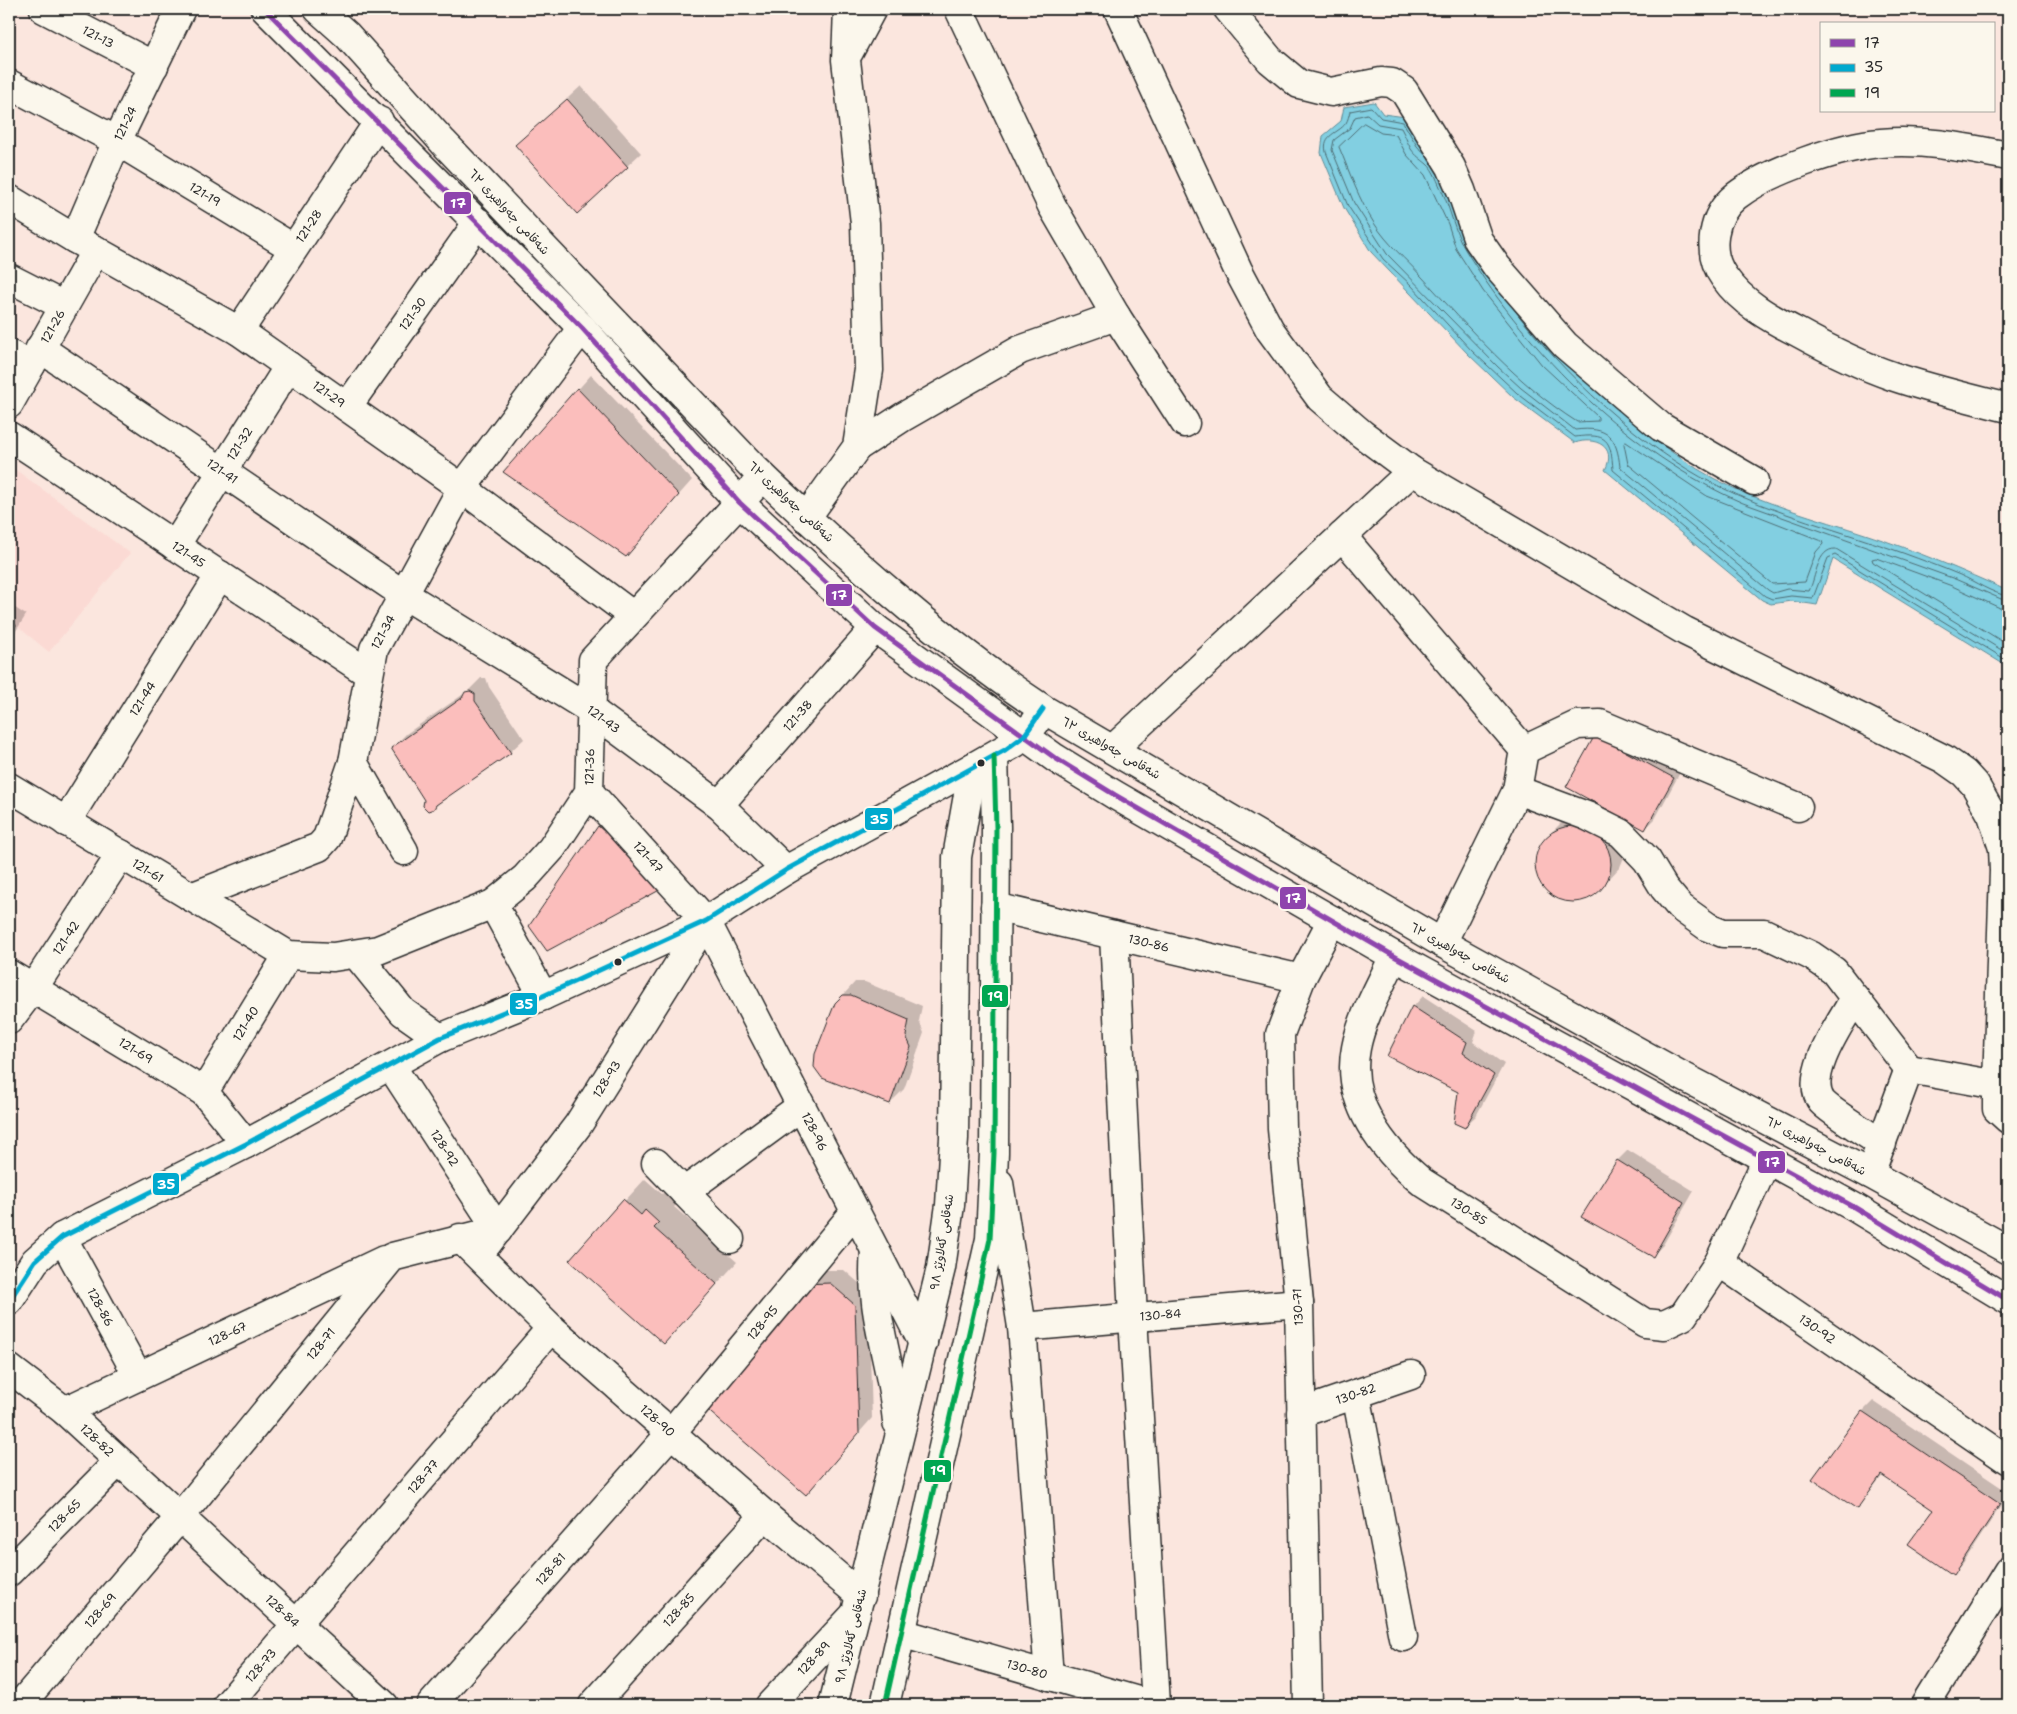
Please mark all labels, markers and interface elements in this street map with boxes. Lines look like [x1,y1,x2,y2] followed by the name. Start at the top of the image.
[79,22,117,52] street label: 121-13
[1820,22,1994,112] legend
[1864,33,1880,53] text: 17
[1864,57,1883,77] text: 35
[1864,83,1880,103] text: 19
[110,104,141,143] street label: 121-24
[465,166,553,258] street label: شەقامی جەواهیری ٦٣
[186,179,224,210] street label: 121-19
[443,191,472,215] line badge: 17
[450,194,466,212] text: 17
[292,206,326,246] street label: 121-28
[396,294,430,334] street label: 121-30
[37,307,69,346] street label: 121-26
[309,377,348,411] street label: 121-29
[223,424,256,464] street label: 121-32
[203,455,241,488] street label: 121-41
[745,458,837,546] street label: شەقامی جەواهیری ٦٣
[169,538,208,571] street label: 121-45
[825,583,853,607] line badge: 17
[831,586,847,604] text: 17
[367,612,399,652] street label: 121-34
[126,679,160,719] street label: 121-44
[779,697,816,735] street label: 121-38
[584,701,623,737] street label: 121-43
[1059,713,1163,783] street label: شەقامی جەواهیری ٦٣
[581,748,598,786] street label: 121-36
[976,758,986,768] unlabelled marker
[864,807,893,831] line badge: 35
[870,810,888,828] text: 35
[630,838,667,877] street label: 121-47
[129,855,167,886] street label: 121-61
[1279,886,1307,910] line badge: 17
[1285,889,1301,907] text: 17
[49,918,83,958] street label: 121-42
[1407,919,1513,987] street label: شەقامی جەواهیری ٦٣
[1127,931,1171,956] street label: 130-86
[613,957,623,967] unlabelled marker
[981,984,1009,1008] line badge: 19
[987,987,1003,1005] text: 19
[509,992,538,1016] line badge: 35
[515,995,533,1013] text: 35
[229,1003,263,1044] street label: 121-40
[115,1034,156,1067] street label: 121-69
[589,1057,625,1101] street label: 128-93
[798,1110,831,1154] street label: 128-96
[1763,1113,1869,1179] street label: شەقامی جەواهیری ٦٣
[427,1126,462,1170] street label: 128-92
[1757,1150,1786,1174] line badge: 17
[1764,1153,1780,1171] text: 17
[152,1172,180,1196] line badge: 35
[157,1175,175,1193] text: 35
[927,1193,957,1291] street label: شەقامی گەلاوێژ ٩٨
[1447,1194,1490,1229] street label: 130-85
[83,1285,117,1329] street label: 128-86
[1289,1288,1307,1326] street label: 130-71
[744,1302,782,1344] street label: 128-95
[1139,1305,1182,1325] street label: 130-84
[1796,1311,1839,1348] street label: 130-92
[206,1318,250,1350] street label: 128-67
[303,1325,339,1364] street label: 128-71
[1334,1380,1378,1408] street label: 130-82
[636,1401,678,1440] street label: 128-90
[76,1421,118,1460] street label: 128-82
[404,1456,442,1497] street label: 128-77
[923,1459,952,1483] line badge: 19
[930,1461,946,1479] text: 19
[45,1496,85,1536] street label: 128-65
[532,1550,569,1589] street label: 128-81
[832,1587,870,1685] street label: شەقامی گەلاوێژ ٩٨
[81,1590,120,1632] street label: 128-69
[659,1590,698,1631] street label: 128-85
[262,1591,303,1631] street label: 128-84
[794,1638,834,1679] street label: 128-89
[242,1645,280,1686] street label: 128-73
[1005,1656,1049,1683] street label: 130-80

